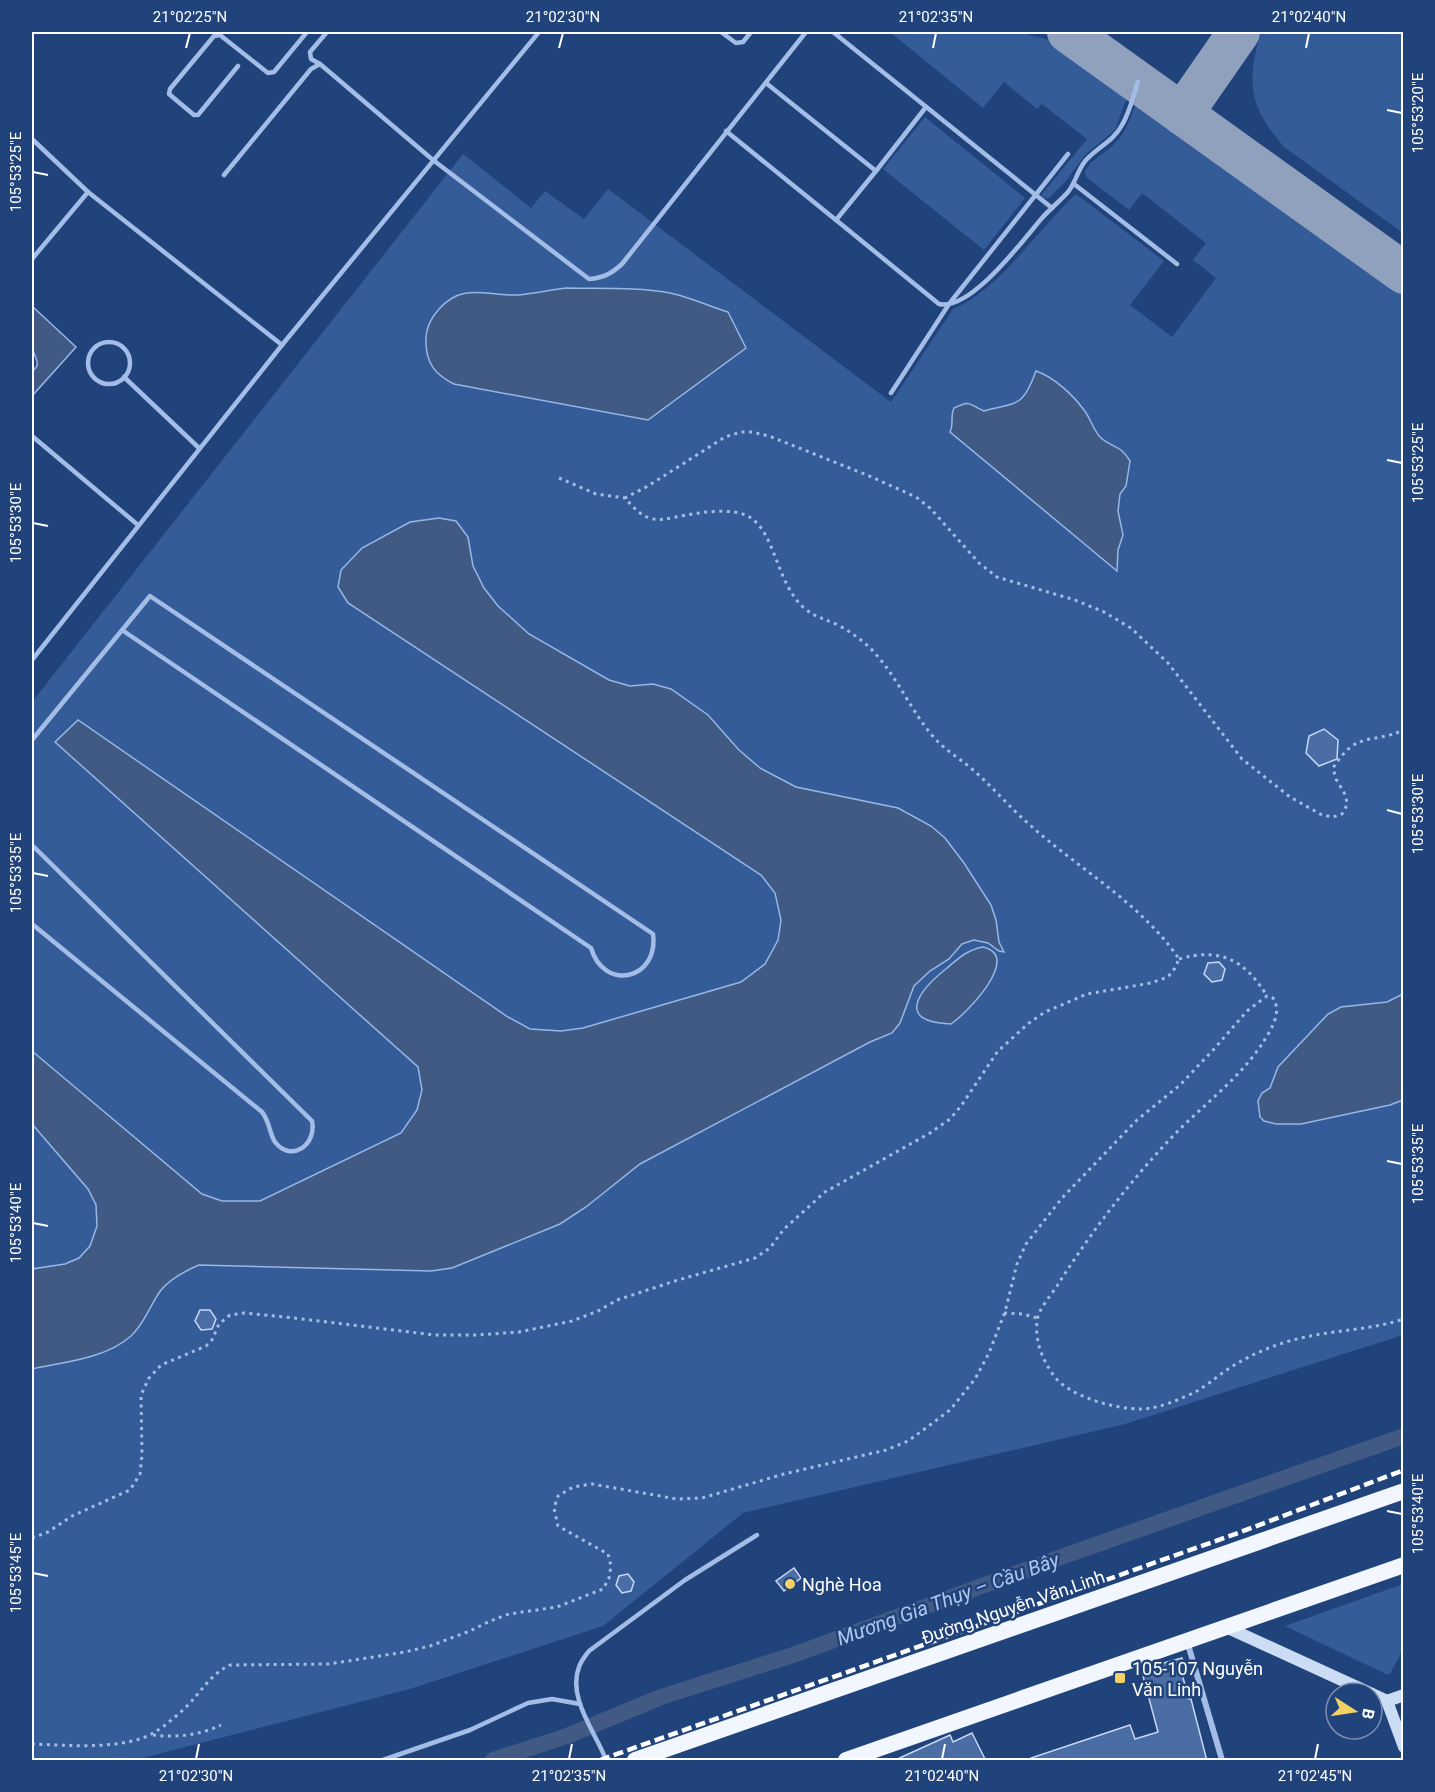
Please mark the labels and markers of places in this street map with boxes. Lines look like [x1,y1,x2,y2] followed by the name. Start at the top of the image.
[802,1574,882,1595] place label: Nghè Hoa
[783,1577,797,1591] marker: Nghè Hoa
[1132,1658,1263,1700] place label: 105-107 Nguyễn Văn Linh
[1113,1671,1127,1685] marker: 105-107 Nguyễn Văn Linh

